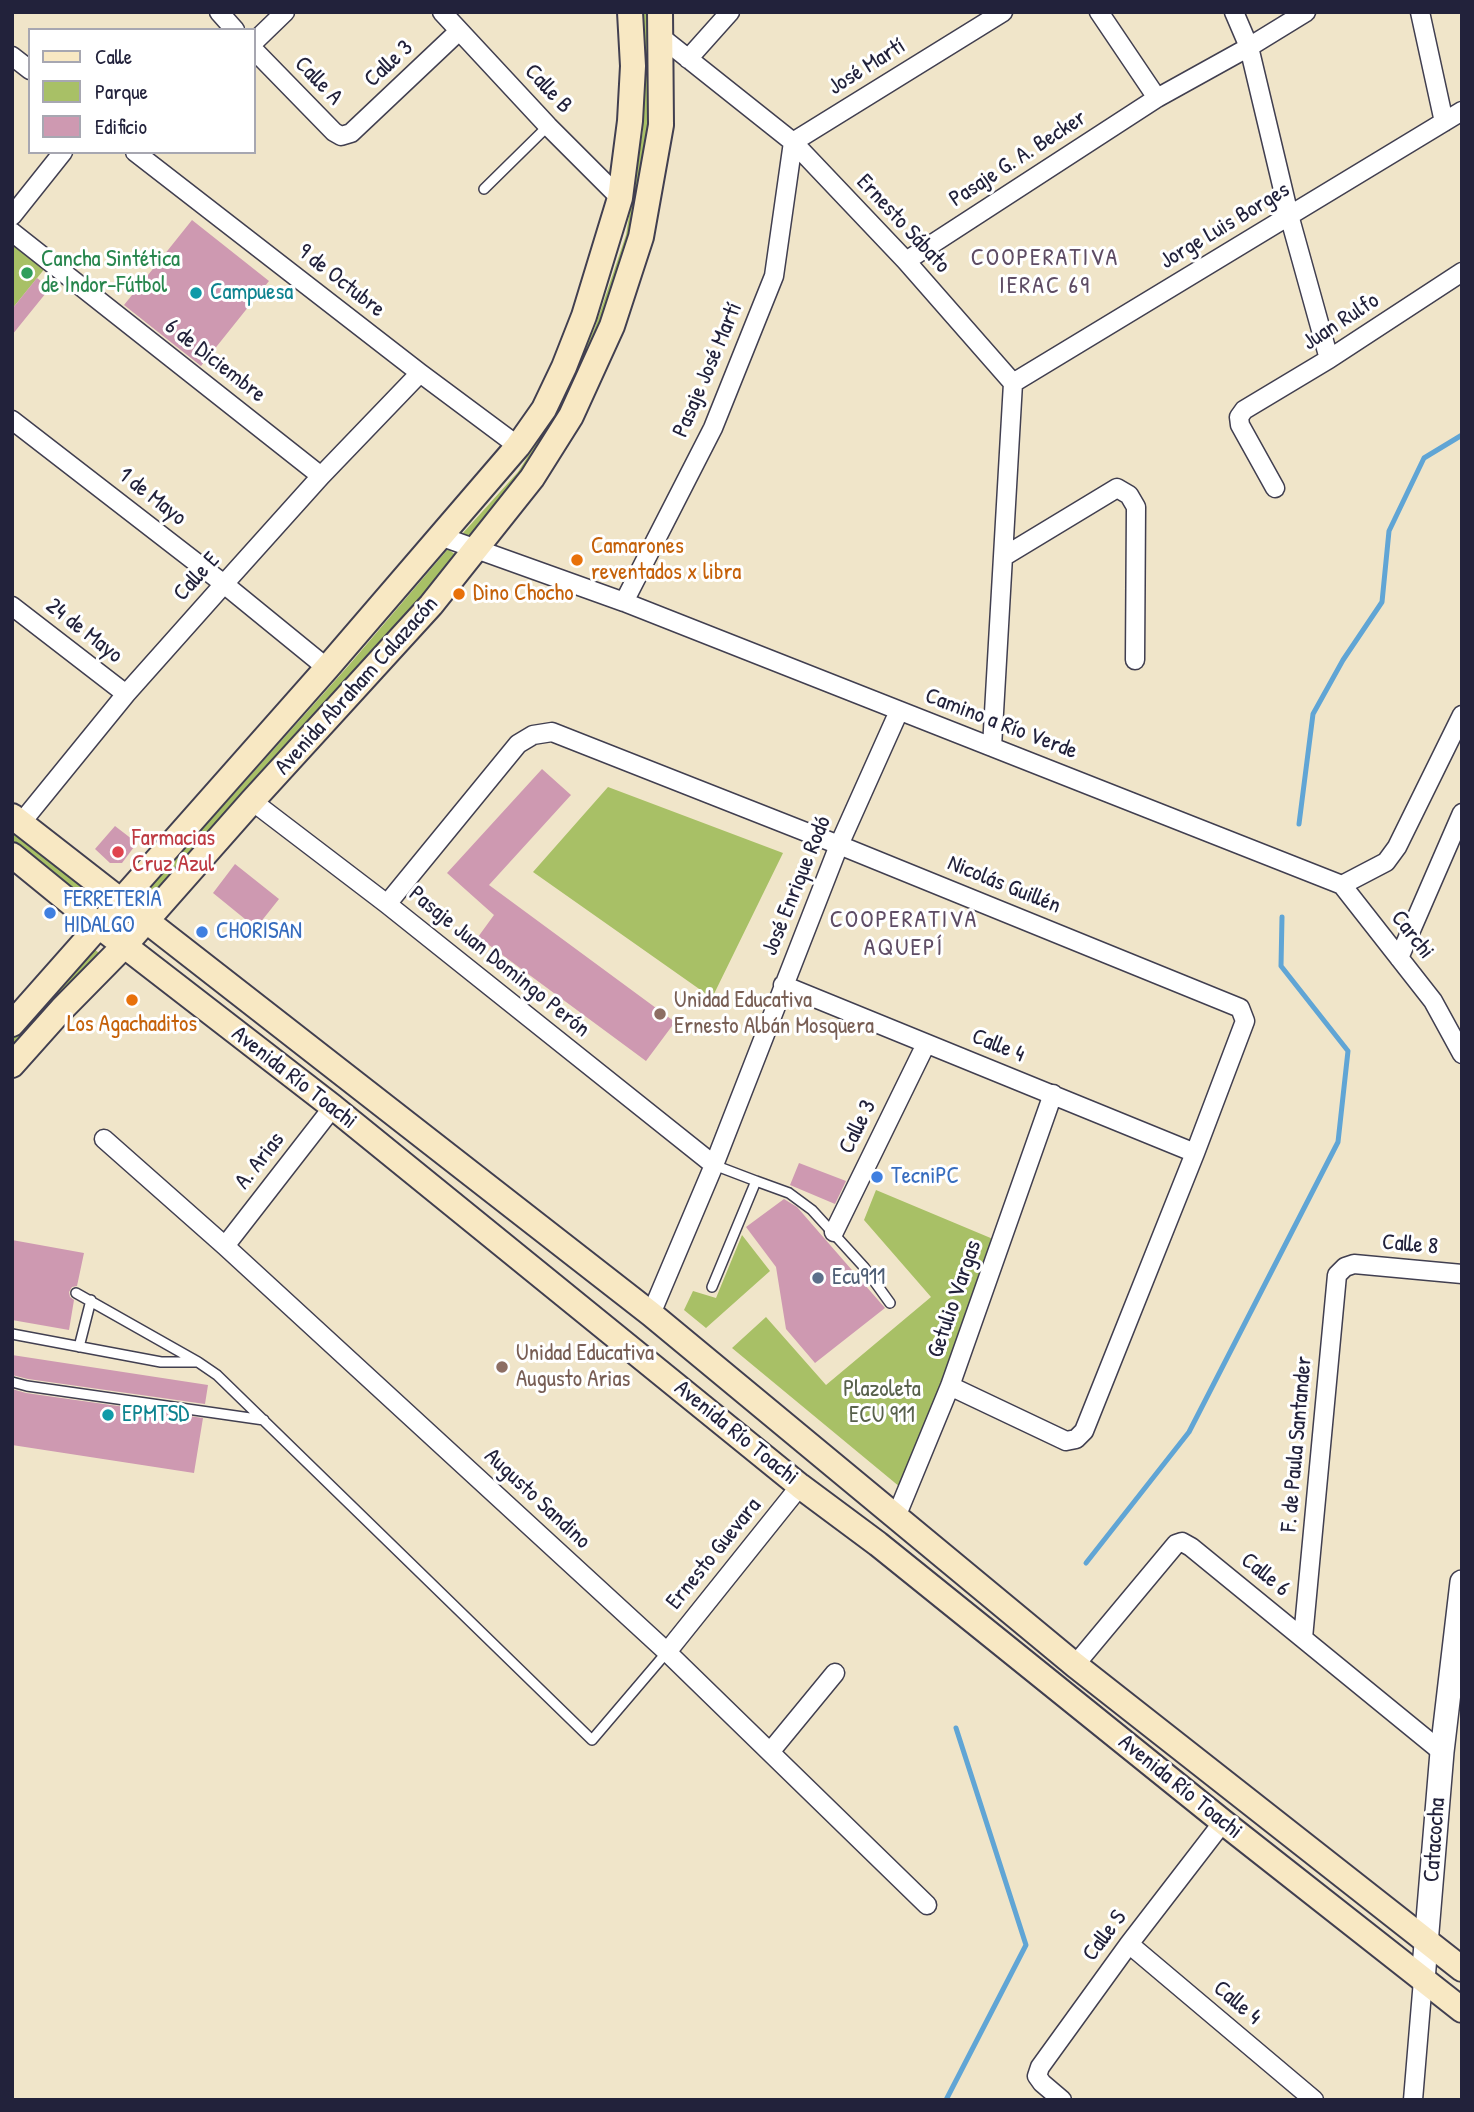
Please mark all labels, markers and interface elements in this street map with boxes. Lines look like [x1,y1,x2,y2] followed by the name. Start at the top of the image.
[28,28,256,154] legend
[823,33,911,101] street label: José Martí
[359,35,419,93] street label: Calle 3
[95,42,132,71] text: Calle
[288,51,348,111] street label: Calle A
[518,59,578,119] street label: Calle B
[95,77,148,106] text: Parque
[944,104,1092,214] street label: Pasaje G. A. Becker
[95,112,147,141] text: Edificio
[850,169,956,279] street label: Ernesto Sábato
[1155,176,1295,276] street label: Jorge Luis Borges
[292,238,390,324] street label: 9 de Octubre
[972,245,1118,301] district label: COOPERATIVA IERAC 69
[41,246,180,300] place label: Cancha Sintética de Indor-Fútbol
[19,265,35,281] marker: Cancha Sintética de Indor-Fútbol
[210,279,293,307] place label: Campuesa
[188,285,204,301] marker: Campuesa
[1298,287,1384,357] street label: Juan Rulfo
[667,299,749,441] street label: Pasaje José Martí
[159,313,271,409] street label: 6 de Diciembre
[112,462,192,532] street label: 1 de Mayo
[591,533,741,587] place label: Camarones reventados x libra
[168,547,226,607] street label: Calle E
[569,552,585,568] marker: Camarones reventados x libra
[473,580,573,608] place label: Dino Chocho
[451,586,467,602] marker: Dino Chocho
[270,591,444,781] street label: Avenida Abraham Calazacón
[40,592,128,670] street label: 24 de Mayo
[921,682,1081,766] street label: Camino a Río Verde
[757,812,837,960] street label: José Enrique Rodó
[132,825,215,879] place label: Farmacias Cruz Azul
[110,844,126,860] marker: Farmacias Cruz Azul
[943,850,1065,920] street label: Nicolás Guillén
[403,880,595,1044] street label: Pasaje Juan Domingo Perón
[64,886,162,940] place label: FERRETERIA HIDALGO
[42,905,58,921] marker: FERRETERIA HIDALGO
[1384,905,1440,965] street label: Carchi
[831,907,977,963] district label: COOPERATIVA AQUEPÍ
[216,918,302,946] place label: CHORISAN
[194,924,210,940] marker: CHORISAN
[674,987,874,1041] place label: Unidad Educativa Ernesto Albán Mosquera
[124,992,140,1008] marker: Los Agachaditos
[652,1006,668,1022] marker: Unidad Educativa Ernesto Albán Mosquera
[67,1011,197,1039] place label: Los Agachaditos
[226,1021,362,1135] street label: Avenida Río Toachi
[968,1023,1028,1069] street label: Calle 4
[833,1096,883,1158] street label: Calle 3
[229,1127,291,1195] street label: A. Arias
[891,1163,959,1191] place label: TecniPC
[869,1169,885,1185] marker: TecniPC
[1381,1229,1439,1261] street label: Calle 8
[922,1237,988,1361] street label: Getulio Vargas
[832,1264,885,1292] place label: Ecu911
[810,1270,826,1286] marker: Ecu911
[516,1340,654,1394] place label: Unidad Educativa Augusto Arias
[1276,1355,1318,1533] street label: F. de Paula Santander
[494,1359,510,1375] marker: Unidad Educativa Augusto Arias
[669,1375,803,1491] street label: Avenida Río Toachi
[843,1376,921,1430] park label: Plazoleta ECU 911
[122,1401,189,1429] place label: EPMTSD
[100,1407,116,1423] marker: EPMTSD
[478,1443,596,1555] street label: Augusto Sandino
[661,1493,767,1615] street label: Ernesto Guevara
[1235,1547,1295,1603] street label: Calle 6
[1113,1729,1247,1845] street label: Avenida Río Toachi
[1418,1797,1452,1883] street label: Catacocha
[1077,1905,1133,1967] street label: Calle S
[1207,1975,1267,2031] street label: Calle 4

